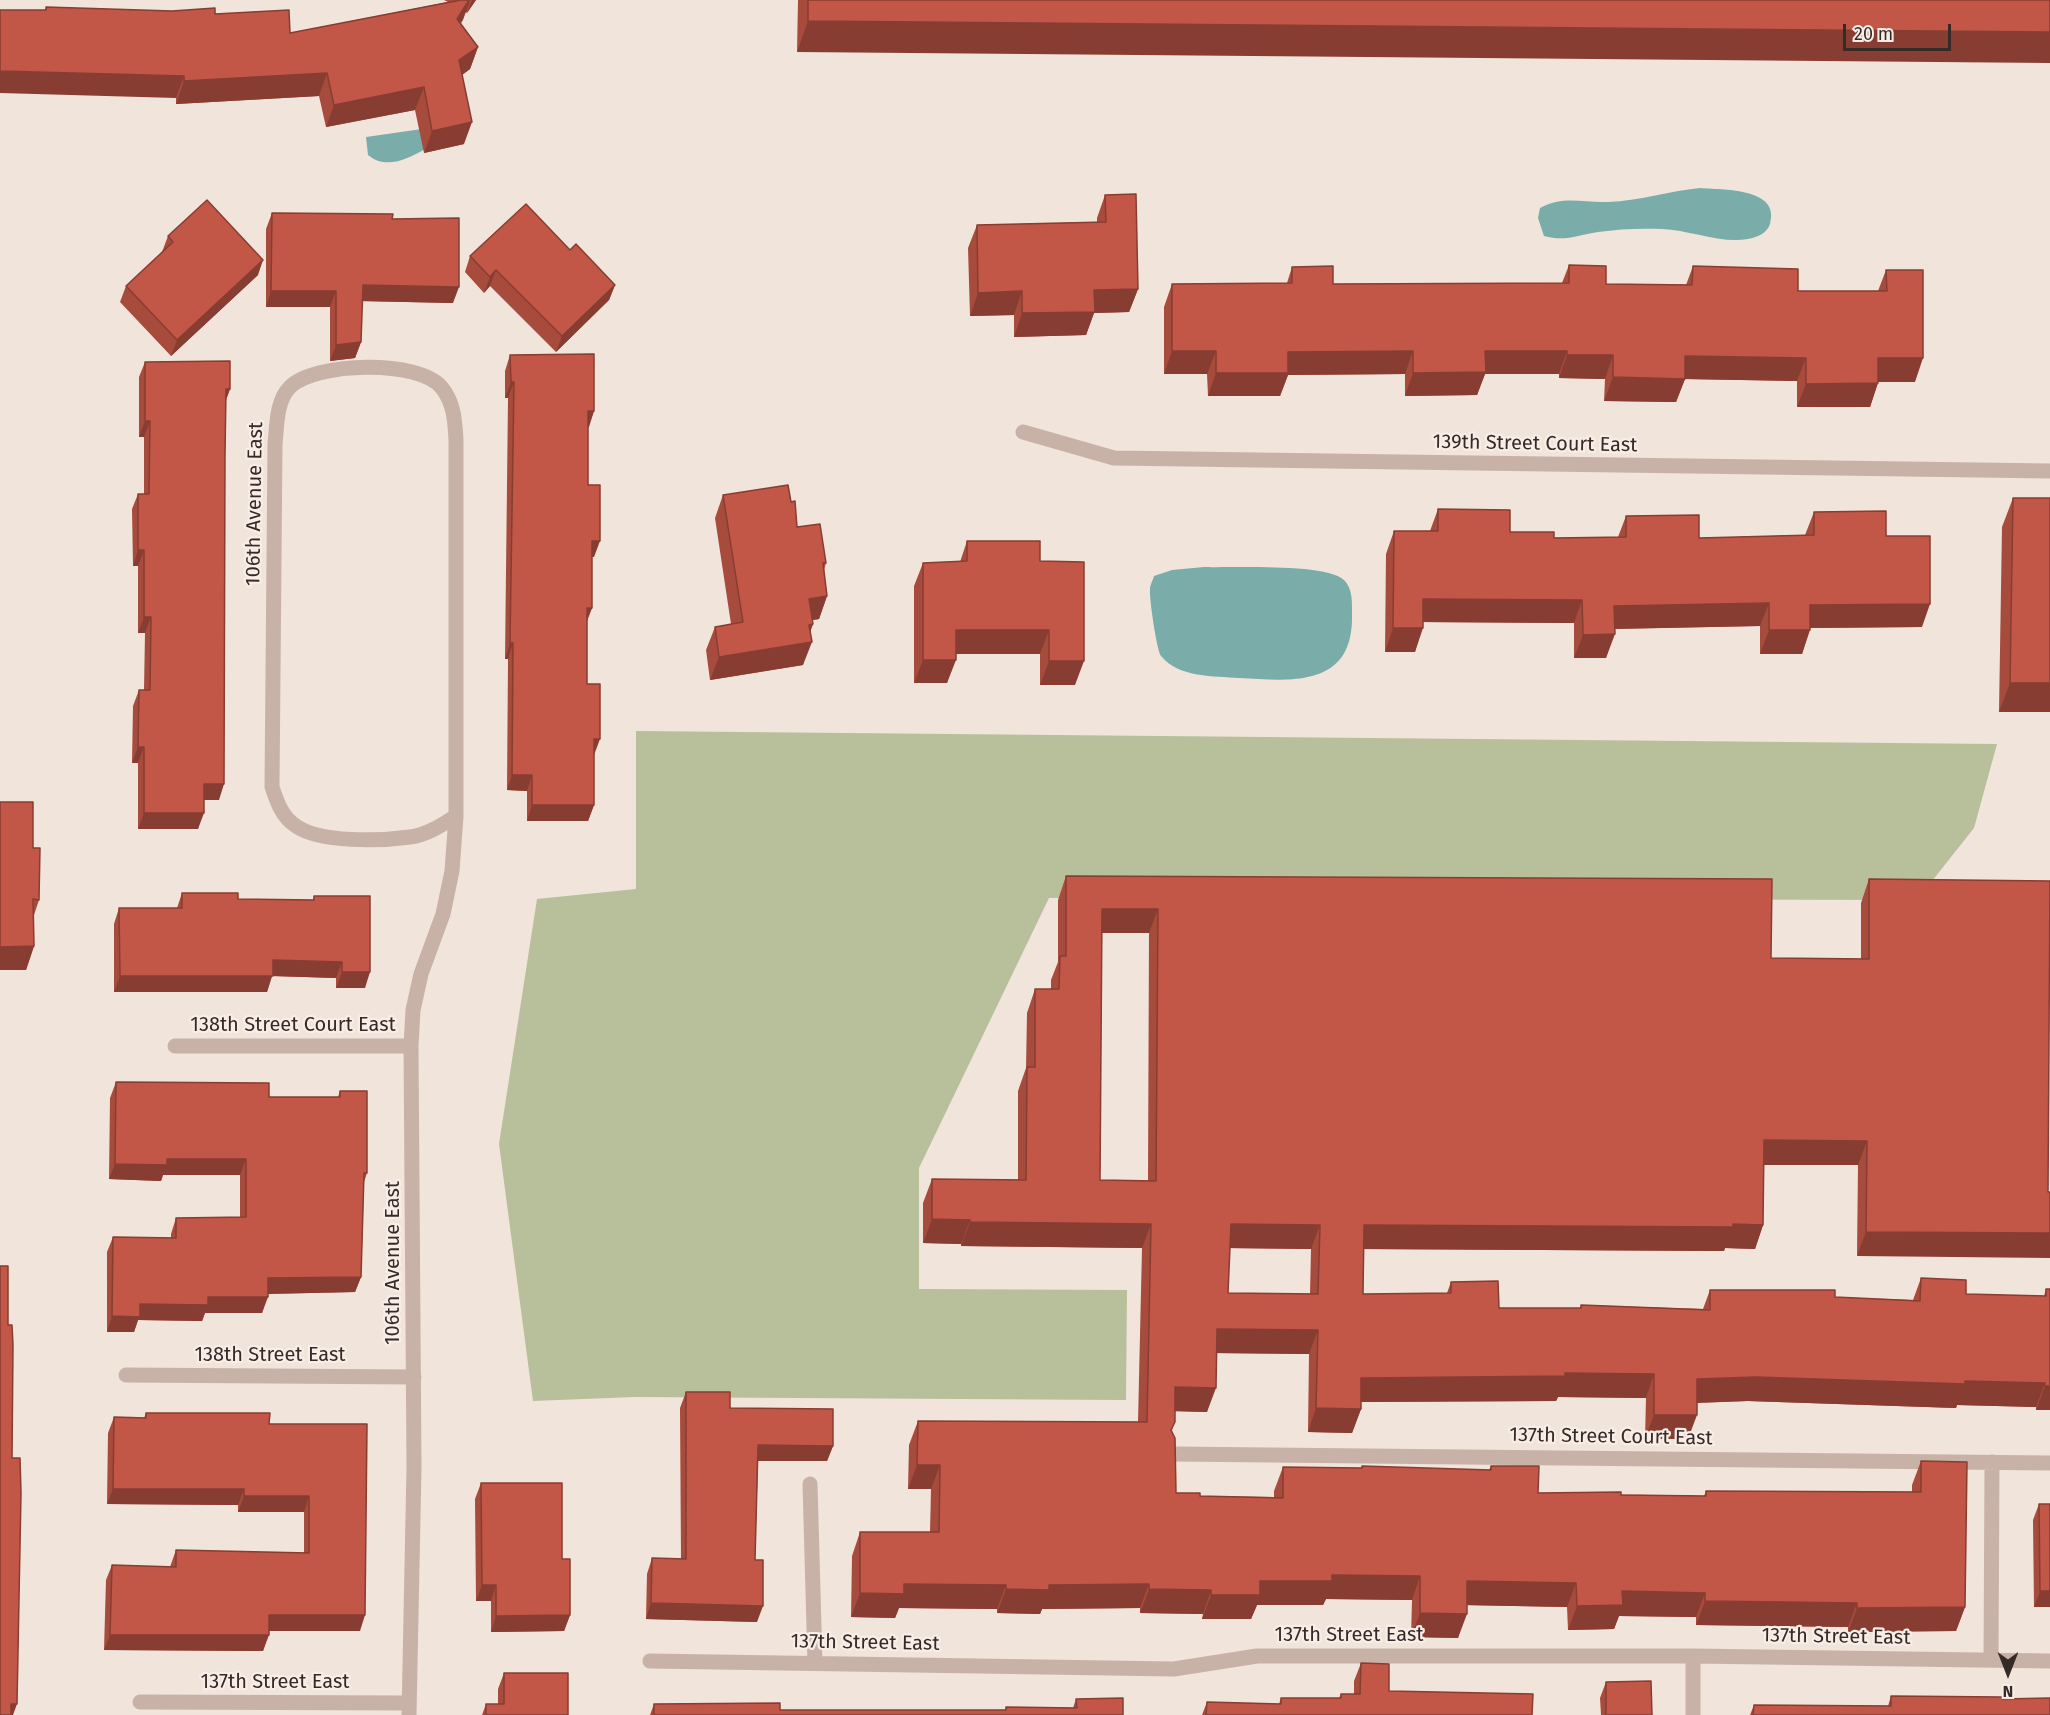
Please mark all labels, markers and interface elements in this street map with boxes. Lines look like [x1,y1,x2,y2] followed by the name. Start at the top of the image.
[1846,12,1954,50] scale bar
[1854,23,1893,45] text: 20 m
[242,422,268,586] street label: 106th Avenue East
[1432,430,1638,458] street label: 139th Street Court East
[190,1013,396,1037] street label: 138th Street Court East
[381,1181,405,1345] street label: 106th Avenue East
[194,1343,346,1367] street label: 138th Street East
[1509,1423,1713,1451] street label: 137th Street Court East
[1275,1623,1423,1647] street label: 137th Street East
[1761,1624,1911,1650] street label: 137th Street East
[790,1630,940,1656] street label: 137th Street East
[1978,1643,2038,1703] north arrow
[201,1670,349,1694] street label: 137th Street East
[2003,1682,2013,1701] text: N

